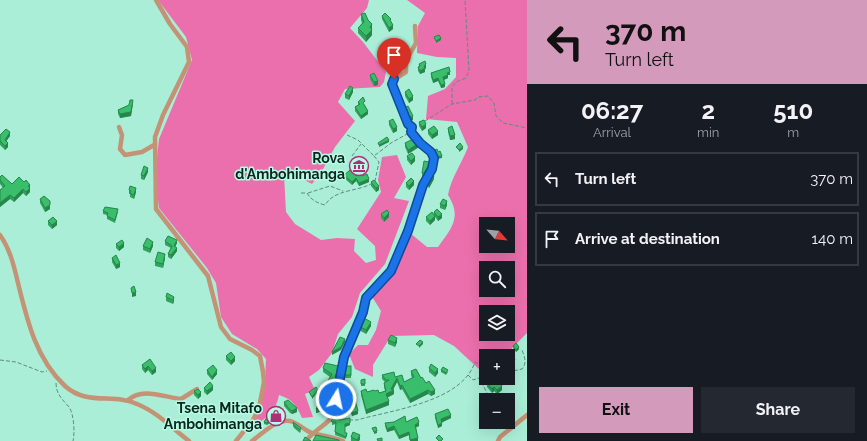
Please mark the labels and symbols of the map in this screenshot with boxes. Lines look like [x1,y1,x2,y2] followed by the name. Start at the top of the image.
[377,38,411,79] pin
[235,150,345,182] place label: Rova d'Ambohimanga
[348,155,370,177] museum icon: Rova d'Ambohimanga
[479,217,515,253] north arrow
[315,378,357,420] position arrow
[164,400,263,432] place label: Tsena Mitafo Ambohimanga
[265,405,287,427] shop icon: Tsena Mitafo Ambohimanga

